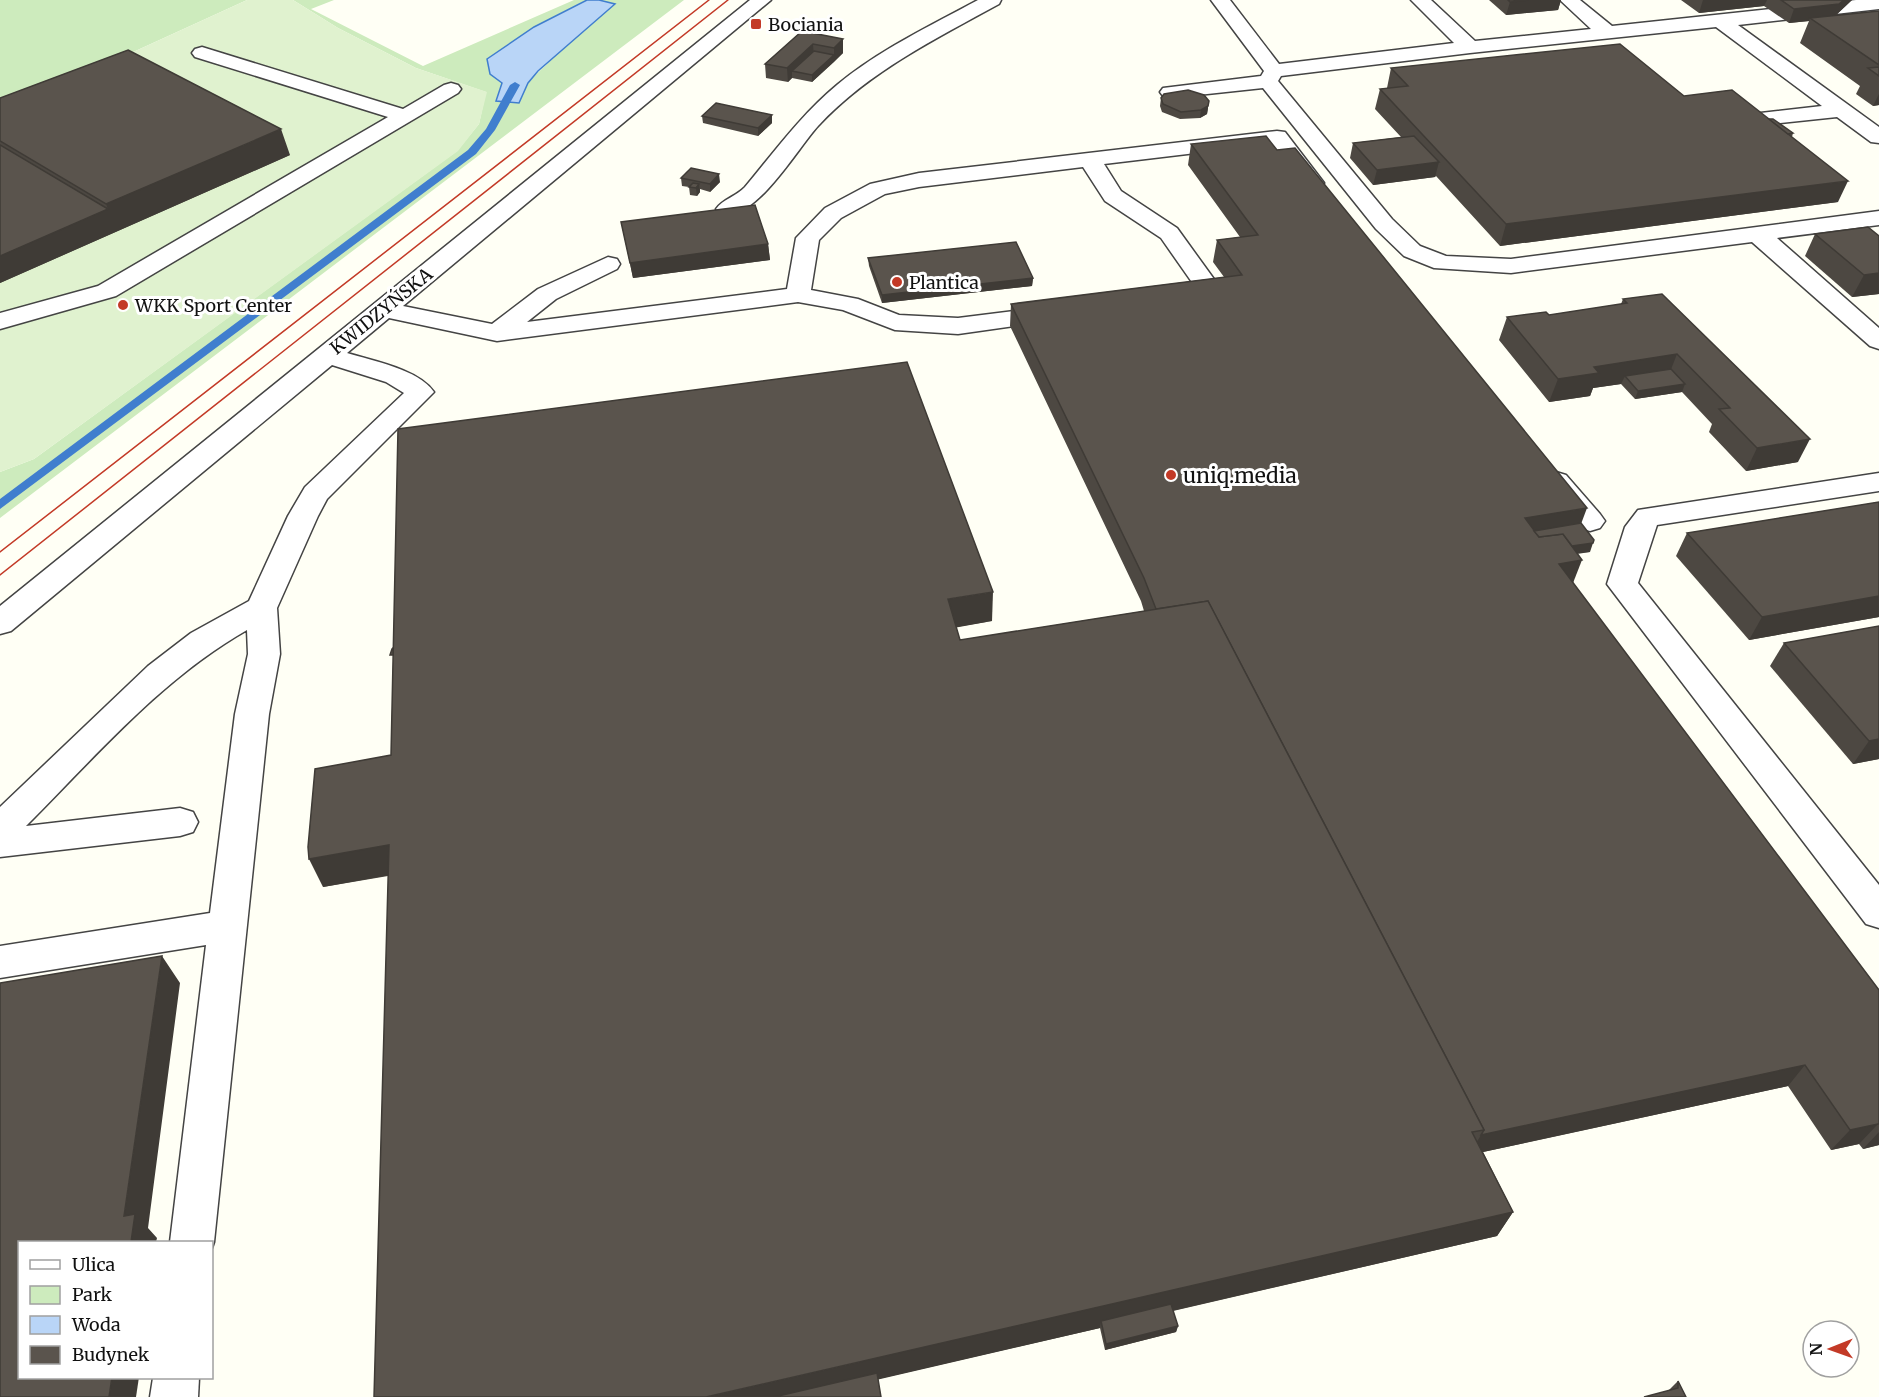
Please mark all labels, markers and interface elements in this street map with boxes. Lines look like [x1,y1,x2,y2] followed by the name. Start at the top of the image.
[768,13,844,36] place label: Bociania
[749,17,763,31] marker: Bociania
[325,262,437,359] street label: KWIDZYŃSKA
[909,271,979,294] place label: Plantica
[890,275,904,289] marker: Plantica
[134,294,292,317] place label: WKK Sport Center
[116,298,130,312] marker: WKK Sport Center
[1183,462,1297,489] place label: uniq.media
[1164,468,1178,482] marker: uniq.media
[18,1241,213,1379] legend
[72,1253,116,1276] text: Ulica
[72,1283,113,1306] text: Park
[71,1313,121,1336] text: Woda
[1801,1319,1861,1379] north arrow
[1806,1342,1826,1356] text: N
[72,1343,150,1366] text: Budynek

